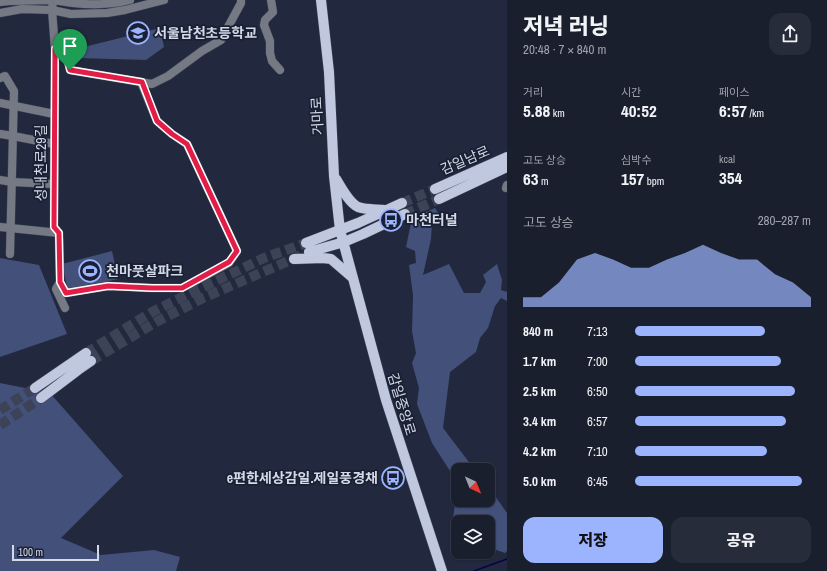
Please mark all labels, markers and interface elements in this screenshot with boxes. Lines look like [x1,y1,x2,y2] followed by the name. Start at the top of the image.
[523,11,609,41] text: 저녁 러닝
[769,13,811,55] button: share
[125,20,151,46] school or university icon: 서울남천초등학교
[154,24,257,42] place label: 서울남천초등학교
[53,29,87,70] pin
[59,35,81,57] icon: arrive
[523,41,606,58] text: 20:48 · 7 × 840 m
[523,85,543,99] text: 거리
[621,85,641,99] text: 시간
[719,85,749,99] text: 페이스
[307,96,327,136] street label: 거마로
[523,99,550,122] text: 5.88
[621,99,657,122] text: 40:52
[719,99,747,122] text: 6:57
[550,106,565,120] text: km
[747,106,764,120] text: /km
[32,124,50,202] street label: 성내천로29길
[438,142,492,178] street label: 감일남로
[719,152,735,166] text: kcal
[523,153,566,167] text: 고도 상승
[621,153,651,167] text: 심박수
[719,166,742,189] text: 354
[523,167,539,190] text: 63
[621,167,644,190] text: 157
[539,174,549,188] text: m
[644,174,664,188] text: bpm
[378,207,404,233] bus stop icon: 마천터널
[406,211,458,229] place label: 마천터널
[758,212,811,229] text: 280–287 m
[523,214,574,231] text: 고도 상승
[77,258,103,284] sports icon: 천마풋살파크
[106,262,183,280] place label: 천마풋살파크
[523,323,553,340] text: 840 m
[587,323,608,340] text: 7:13
[523,353,556,370] text: 1.7 km
[587,353,608,370] text: 7:00
[384,371,420,438] street label: 감일중앙로
[523,383,556,400] text: 2.5 km
[587,383,608,400] text: 6:50
[523,413,556,430] text: 3.4 km
[587,413,608,430] text: 6:57
[523,443,556,460] text: 4.2 km
[587,443,608,460] text: 7:10
[451,463,495,507] north arrow
[451,463,495,559] map controls
[380,465,406,491] bus stop icon: e편한세상감일.제일풍경채
[227,469,378,487] place label: e편한세상감일.제일풍경채
[523,473,556,490] text: 5.0 km
[587,473,608,490] text: 6:45
[451,515,495,559] button: layers
[523,517,663,563] button: 저장
[671,517,811,563] button: 공유
[12,543,99,562] scale bar
[18,545,43,559] text: 100 m

